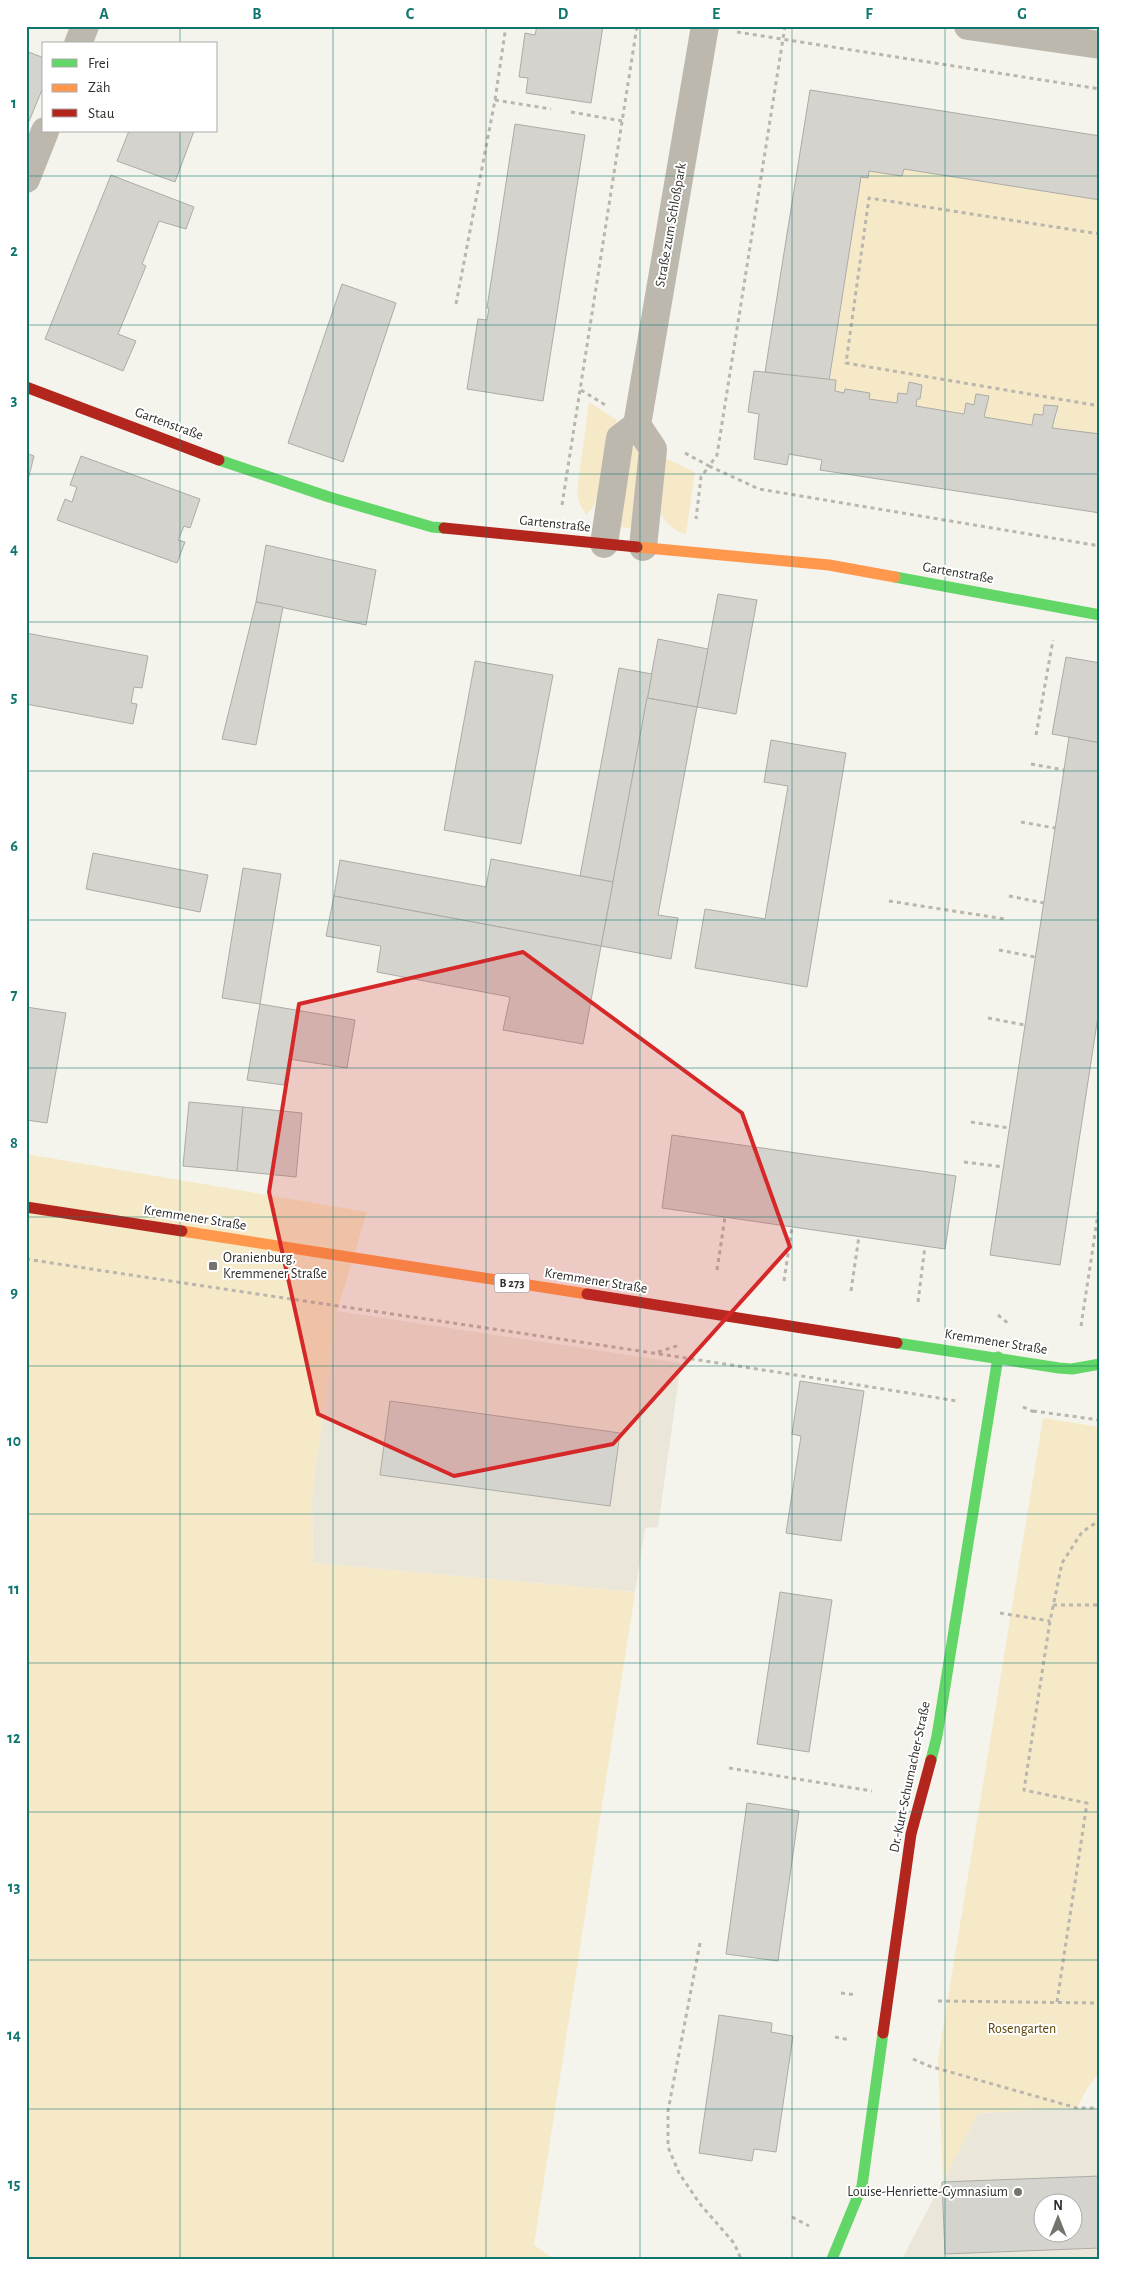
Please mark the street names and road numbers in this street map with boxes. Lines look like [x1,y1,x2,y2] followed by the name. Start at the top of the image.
[653,161,689,288] street label: Straße zum Schloßpark
[133,405,205,443] street label: Gartenstraße
[519,513,591,535] street label: Gartenstraße
[921,560,995,586] street label: Gartenstraße
[143,1203,247,1233] street label: Kremmener Straße
[544,1266,648,1296] street label: Kremmener Straße
[494,1274,530,1292] road number: B 273
[944,1327,1048,1357] street label: Kremmener Straße
[887,1700,933,1854] street label: Dr.-Kurt-Schumacher-Straße

